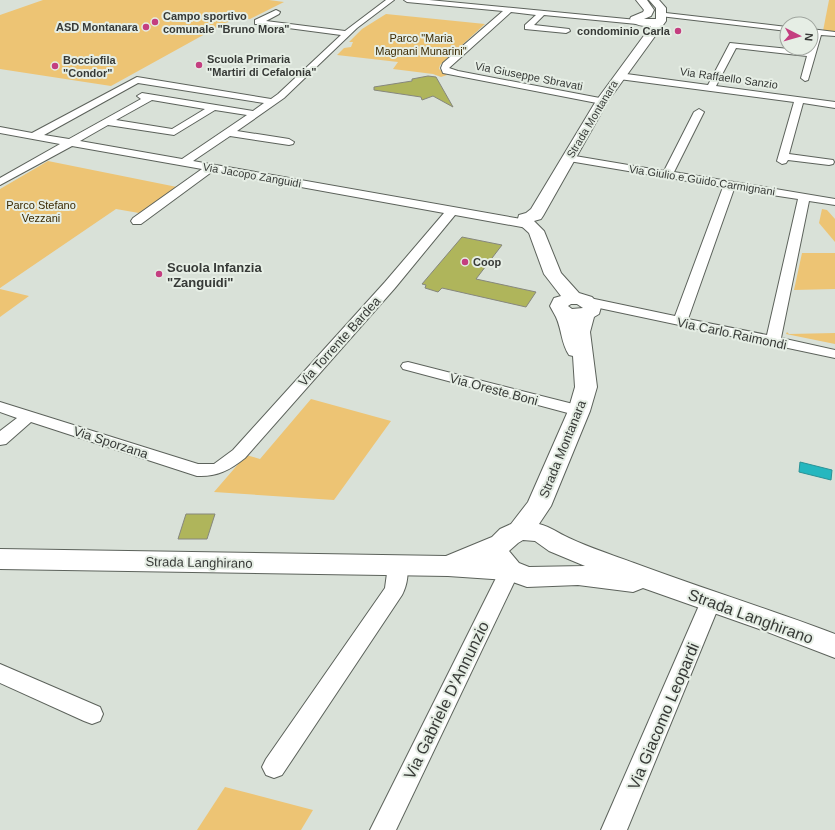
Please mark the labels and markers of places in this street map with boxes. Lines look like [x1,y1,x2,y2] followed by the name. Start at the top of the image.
[163,10,290,35] place label: Campo sportivo comunale "Bruno Mora"
[150,17,160,27] marker: Campo sportivo comunale "Bruno Mora"
[56,21,139,33] place label: ASD Montanara
[141,22,151,32] marker: ASD Montanara
[577,25,671,37] place label: condominio Carla
[673,26,683,36] marker: condominio Carla
[207,53,316,78] place label: Scuola Primaria "Martiri di Cefalonia"
[63,54,116,79] place label: Bocciofila "Condor"
[194,60,204,70] marker: Scuola Primaria "Martiri di Cefalonia"
[50,61,60,71] marker: Bocciofila "Condor"
[473,256,501,268] place label: Coop
[460,257,470,267] marker: Coop
[167,260,262,290] place label: Scuola Infanzia "Zanguidi"
[154,269,164,279] marker: Scuola Infanzia "Zanguidi"

